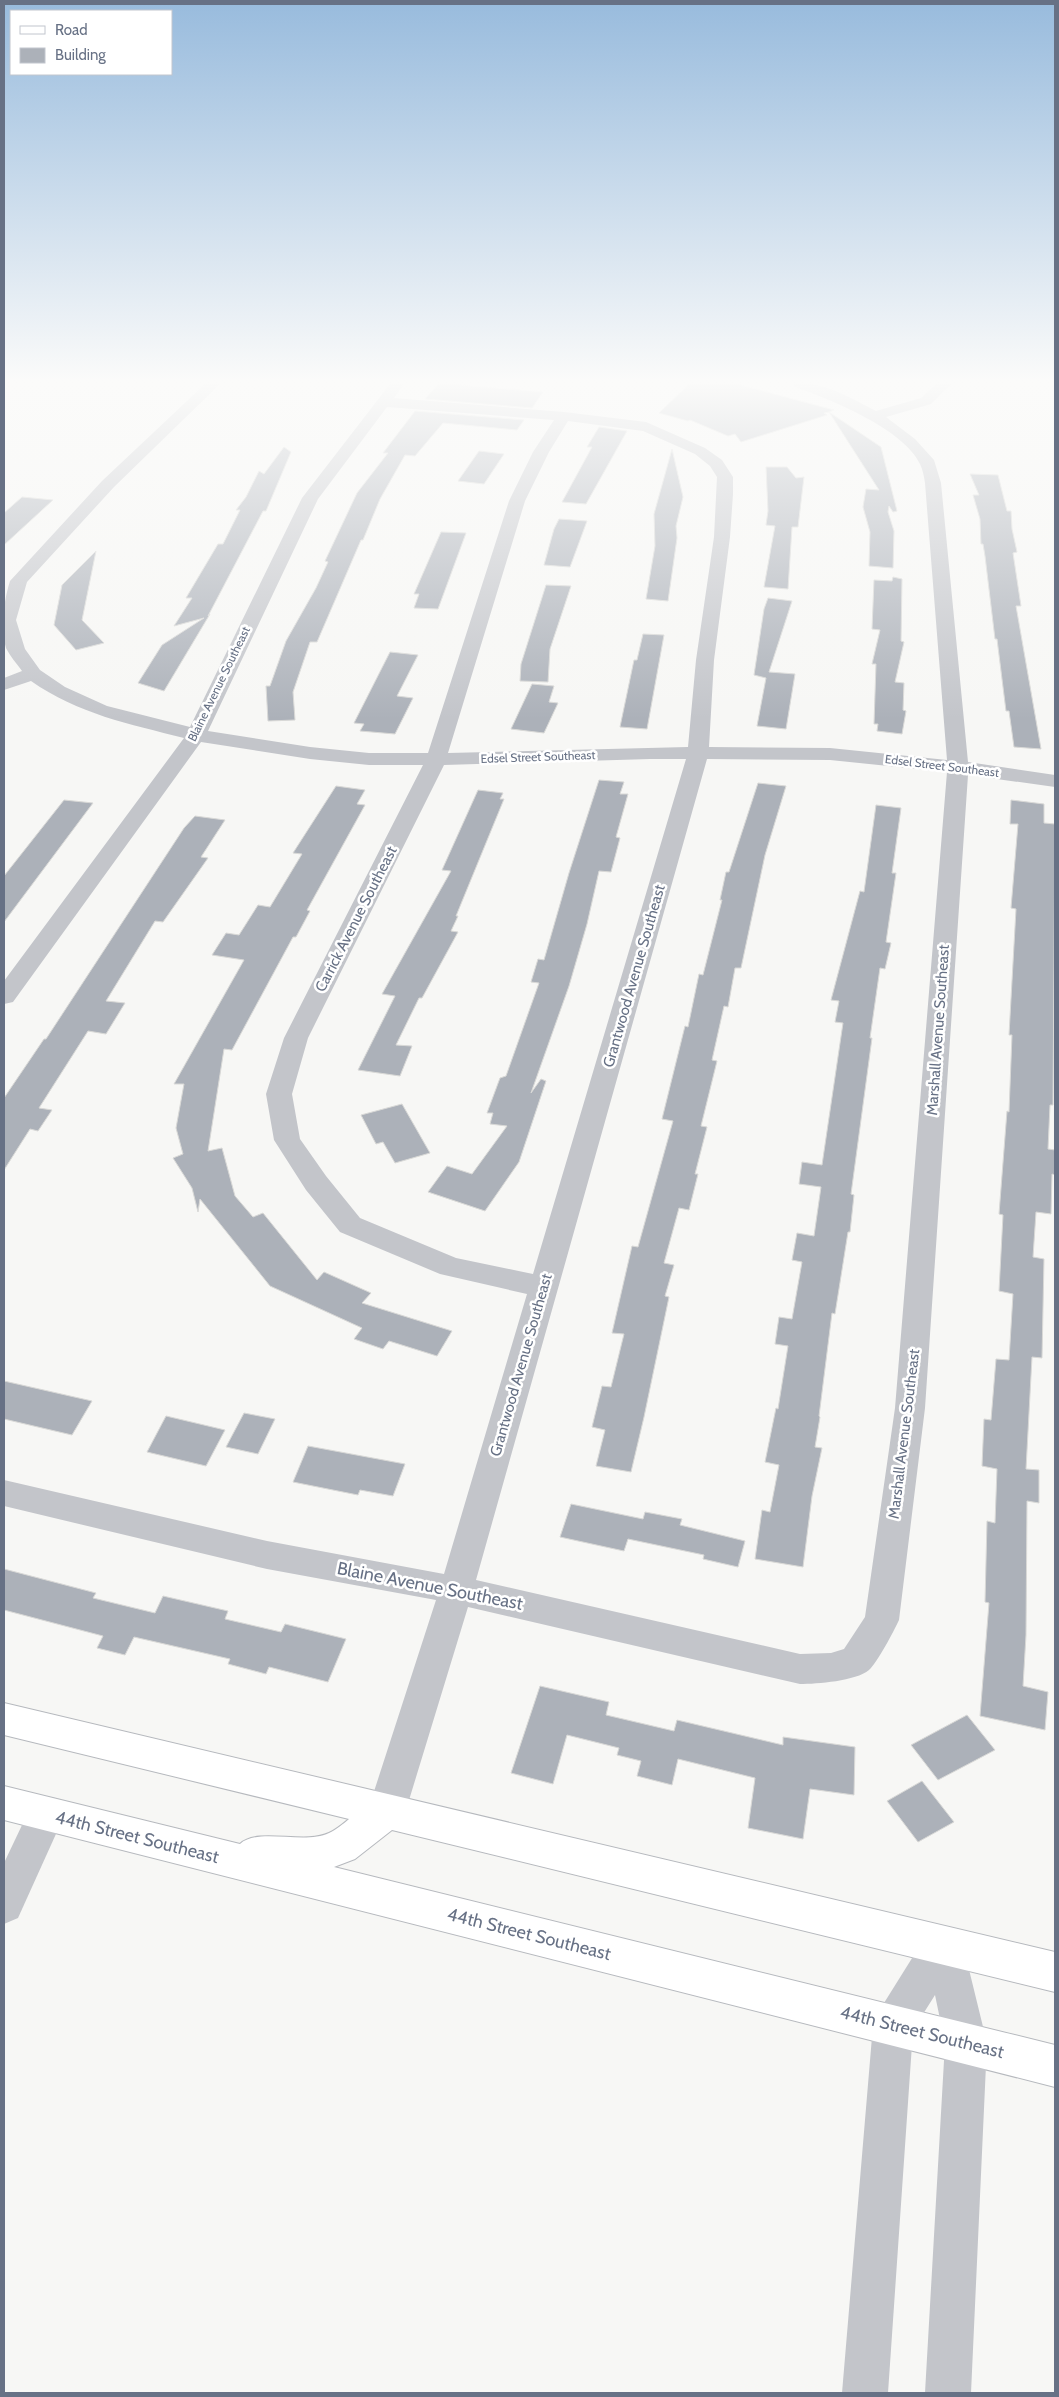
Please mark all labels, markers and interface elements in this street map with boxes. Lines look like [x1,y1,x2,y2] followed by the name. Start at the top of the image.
[10,10,172,75] legend
[55,21,88,39] text: Road
[55,46,106,64] text: Building
[184,624,253,744] street label: Blaine Avenue Southeast
[480,747,596,766] street label: Edsel Street Southeast
[884,751,1000,780] street label: Edsel Street Southeast
[311,843,401,995] street label: Carrick Avenue Southeast
[599,883,669,1069] street label: Grantwood Avenue Southeast
[923,944,953,1116] street label: Marshall Avenue Southeast
[486,1272,556,1458] street label: Grantwood Avenue Southeast
[885,1348,923,1520] street label: Marshall Avenue Southeast
[335,1557,525,1615] street label: Blaine Avenue Southeast
[53,1806,221,1868] street label: 44th Street Southeast
[445,1903,613,1965] street label: 44th Street Southeast
[838,2001,1006,2063] street label: 44th Street Southeast

